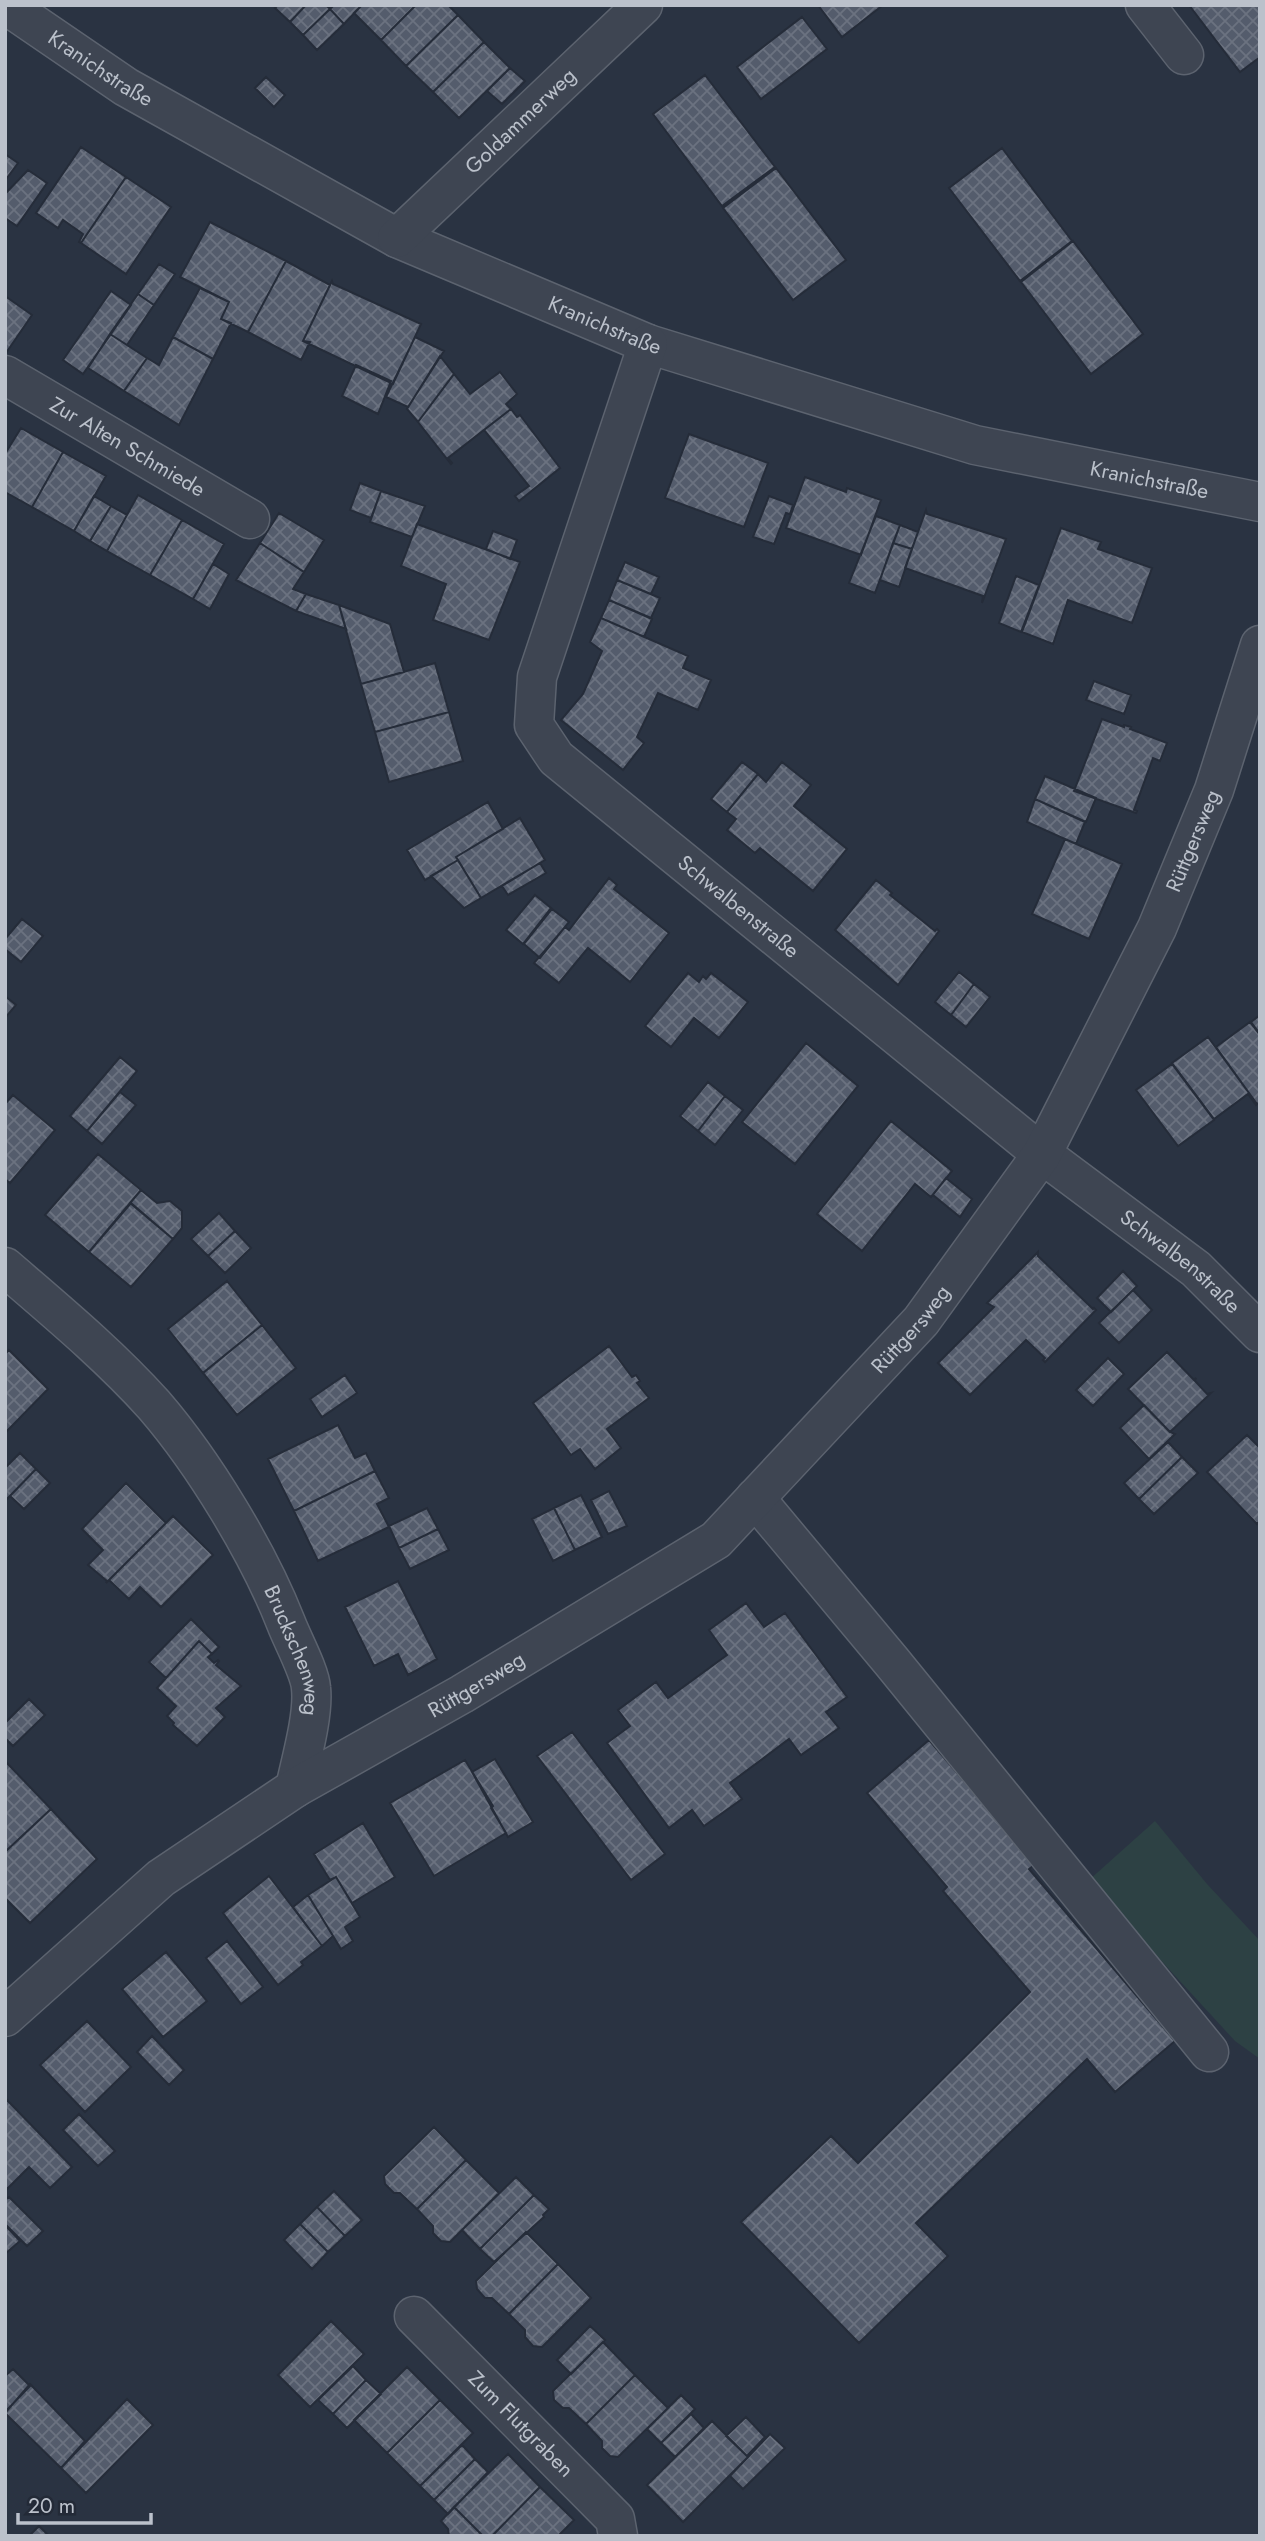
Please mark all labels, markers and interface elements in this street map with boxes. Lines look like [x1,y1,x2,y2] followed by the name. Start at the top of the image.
[42,23,159,114] street label: Kranichstraße
[458,61,583,181] street label: Goldammerweg
[543,288,665,362] street label: Kranichstraße
[44,390,211,504] street label: Zur Alten Schmiede
[1087,453,1211,506] street label: Kranichstraße
[1158,785,1227,897] street label: Rüttgersweg
[671,848,806,965] street label: Schwalbenstraße
[1114,1202,1248,1321] street label: Schwalbenstraße
[864,1279,957,1380] street label: Rüttgersweg
[257,1580,327,1717] street label: Bruckschenweg
[422,1644,531,1725] street label: Rüttgersweg
[461,2364,581,2484] street label: Zum Flutgraben
[18,2482,150,2526] scale bar
[28,2491,75,2521] text: 20 m

